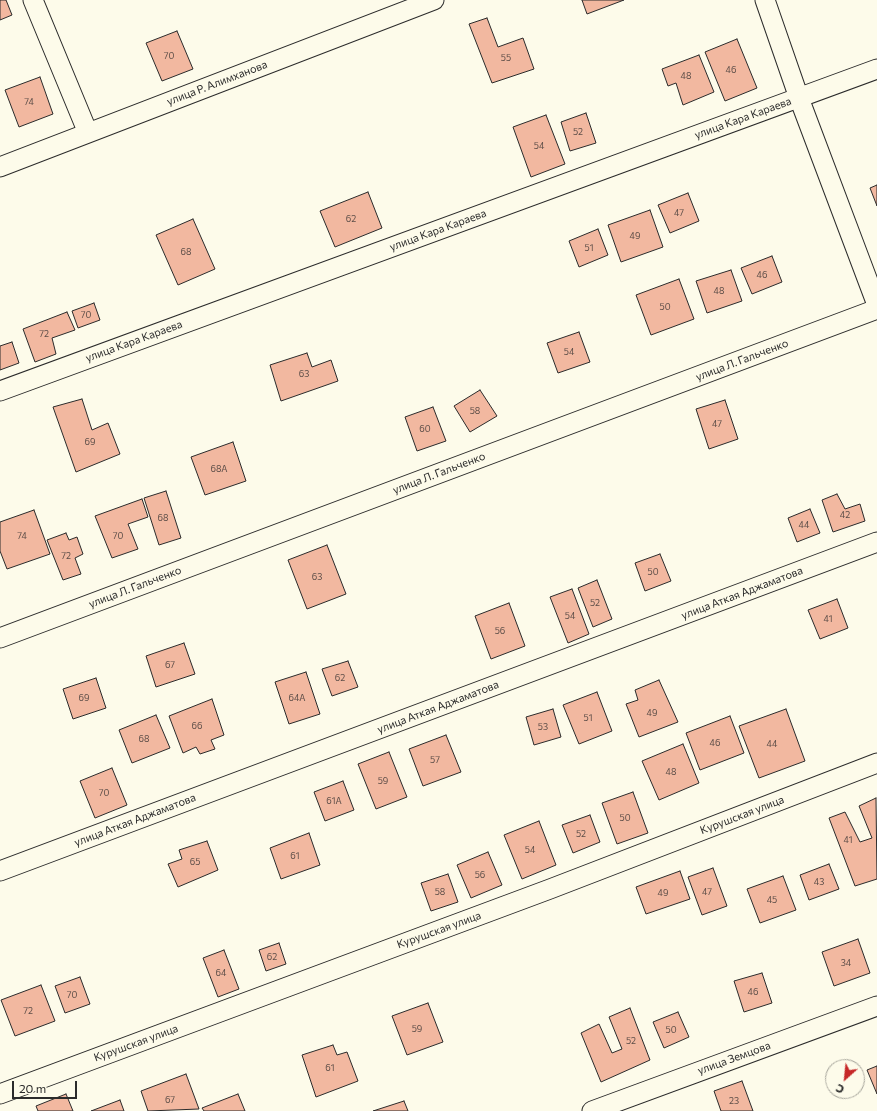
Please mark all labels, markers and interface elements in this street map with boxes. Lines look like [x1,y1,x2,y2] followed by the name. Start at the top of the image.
[164,51,174,61] house number: 70
[501,53,511,63] house number: 55
[165,58,269,108] street label: улица Р. Алимханова
[726,65,736,75] house number: 46
[681,71,691,81] house number: 48
[693,94,793,142] street label: улица Кара Караева
[24,97,34,107] house number: 74
[573,127,583,137] house number: 52
[534,141,544,151] house number: 54
[388,206,488,254] street label: улица Кара Караева
[674,208,684,218] house number: 47
[346,214,356,224] house number: 62
[630,231,640,241] house number: 49
[584,243,594,253] house number: 51
[181,247,191,257] house number: 68
[757,270,767,280] house number: 46
[714,286,724,296] house number: 48
[659,302,671,312] house number: 50
[81,310,91,320] house number: 70
[84,317,184,365] street label: улица Кара Караева
[39,329,49,339] house number: 72
[694,336,790,384] street label: улица Л. Гальченко
[564,347,574,357] house number: 54
[299,369,309,379] house number: 63
[470,406,480,416] house number: 58
[712,419,722,429] house number: 47
[419,424,431,434] house number: 60
[85,437,95,447] house number: 69
[391,449,487,497] street label: улица Л. Гальченко
[211,464,227,474] house number: 68А
[840,510,850,520] house number: 42
[158,513,168,523] house number: 68
[799,520,809,530] house number: 44
[17,531,27,541] house number: 74
[113,531,123,541] house number: 70
[61,551,71,561] house number: 72
[87,563,183,611] street label: улица Л. Гальченко
[679,564,805,622] street label: улица Аткая Аджаматова
[647,567,659,577] house number: 50
[312,572,322,582] house number: 63
[590,598,600,608] house number: 52
[565,611,575,621] house number: 54
[824,614,832,624] house number: 41
[495,626,505,636] house number: 56
[165,660,175,670] house number: 67
[335,673,345,683] house number: 62
[375,678,501,736] street label: улица Аткая Аджаматова
[79,693,89,703] house number: 69
[288,693,306,703] house number: 64А
[647,708,657,718] house number: 49
[583,713,593,723] house number: 51
[192,721,202,731] house number: 66
[538,722,548,732] house number: 53
[139,734,149,744] house number: 68
[710,738,720,748] house number: 46
[767,739,777,749] house number: 44
[430,755,440,765] house number: 57
[666,767,676,777] house number: 48
[378,776,388,786] house number: 59
[99,788,109,798] house number: 70
[72,791,198,849] street label: улица Аткая Аджаматова
[698,793,786,837] street label: Курушская улица
[326,796,342,806] house number: 61А
[619,813,631,823] house number: 50
[576,829,586,839] house number: 52
[844,835,852,845] house number: 41
[525,845,535,855] house number: 54
[290,851,300,861] house number: 61
[190,857,200,867] house number: 65
[475,870,485,880] house number: 56
[814,877,824,887] house number: 43
[435,887,445,897] house number: 58
[702,887,712,897] house number: 47
[658,888,668,898] house number: 49
[767,895,777,905] house number: 45
[395,909,483,951] street label: Курушская улица
[267,952,277,962] house number: 62
[841,958,851,968] house number: 34
[216,968,226,978] house number: 64
[748,987,758,997] house number: 46
[67,990,77,1000] house number: 70
[23,1006,33,1016] house number: 72
[92,1022,180,1064] street label: Курушская улица
[412,1024,422,1034] house number: 59
[665,1025,677,1035] house number: 50
[626,1036,636,1046] house number: 52
[696,1039,772,1077] street label: улица Земцова
[825,1059,865,1099] north arrow
[325,1063,335,1073] house number: 61
[14,1073,79,1099] scale bar
[19,1081,46,1095] text: 20 m
[833,1082,846,1097] text: С
[165,1095,175,1105] house number: 67
[729,1096,739,1106] house number: 23

